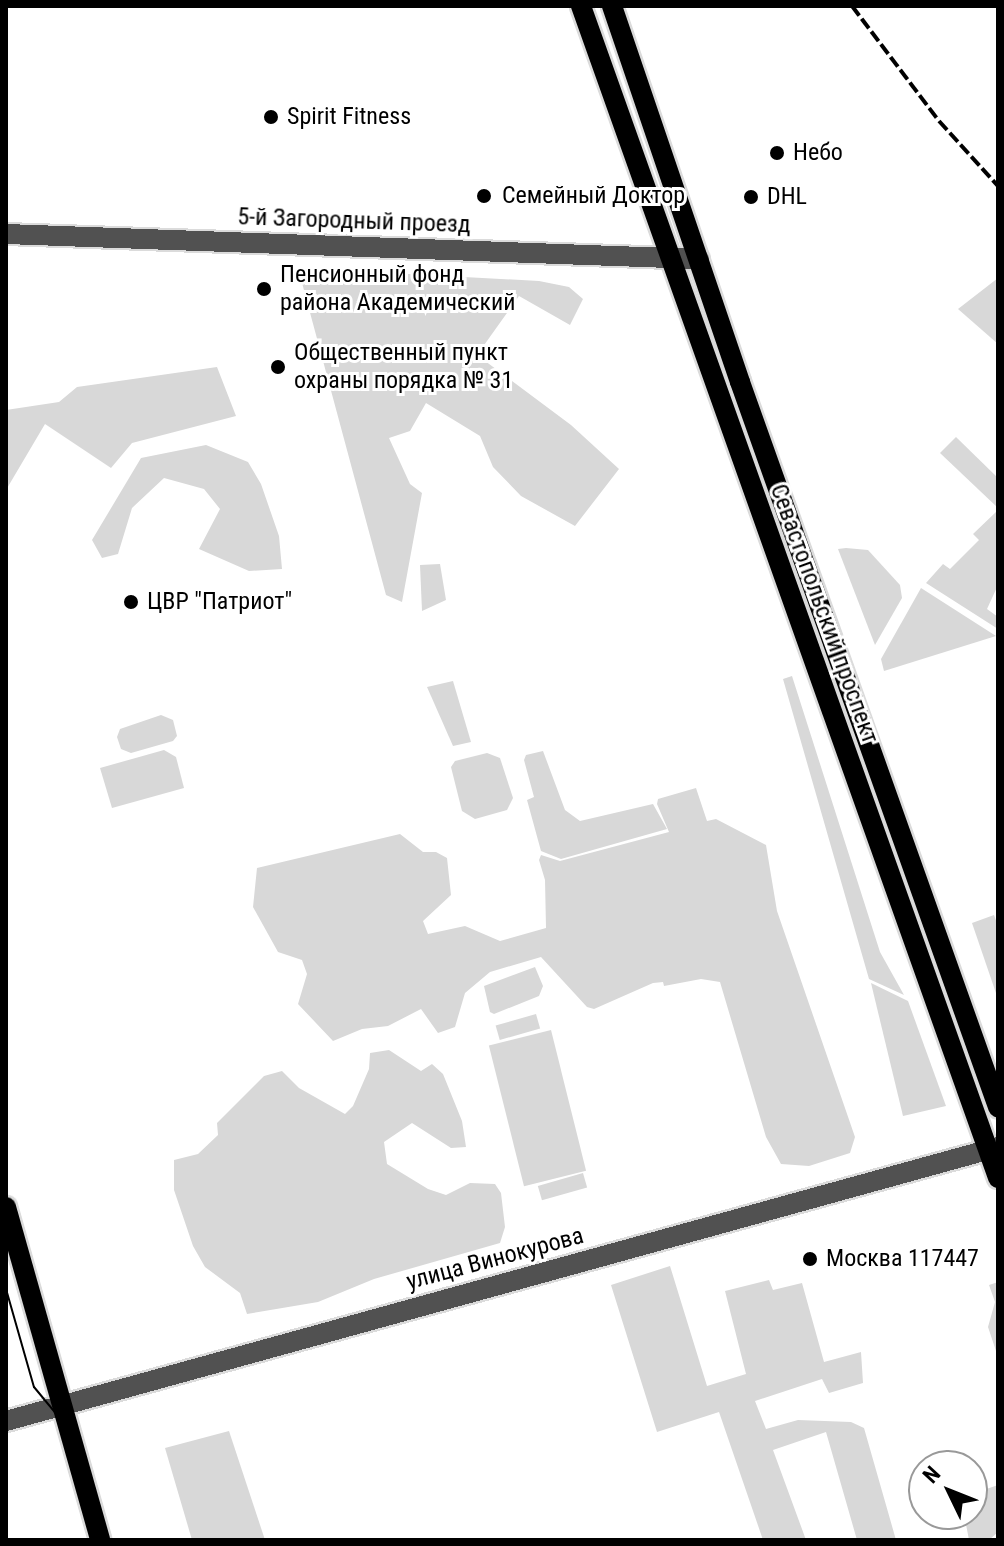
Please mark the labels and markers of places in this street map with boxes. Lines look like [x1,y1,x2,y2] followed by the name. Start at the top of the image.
[287,103,411,131] place label: Spirit Fitness
[262,108,280,126] marker: Spirit Fitness
[793,139,843,167] place label: Небо
[768,144,786,162] marker: Небо
[502,182,685,210] place label: Семейный Доктор
[767,183,807,211] place label: DHL
[473,185,495,207] marker: Семейный Доктор
[742,188,760,206] marker: DHL
[280,261,515,317] place label: Пенсионный фонд района Академический
[255,280,273,298] marker: Пенсионный фонд района Академический
[294,339,513,395] place label: Общественный пункт охраны порядка № 31
[269,358,287,376] marker: Общественный пункт охраны порядка № 31
[147,588,292,616] place label: ЦВР "Патриот"
[122,593,140,611] marker: ЦВР "Патриот"
[826,1245,979,1273] place label: Москва 117447
[801,1250,819,1268] marker: Москва 117447

